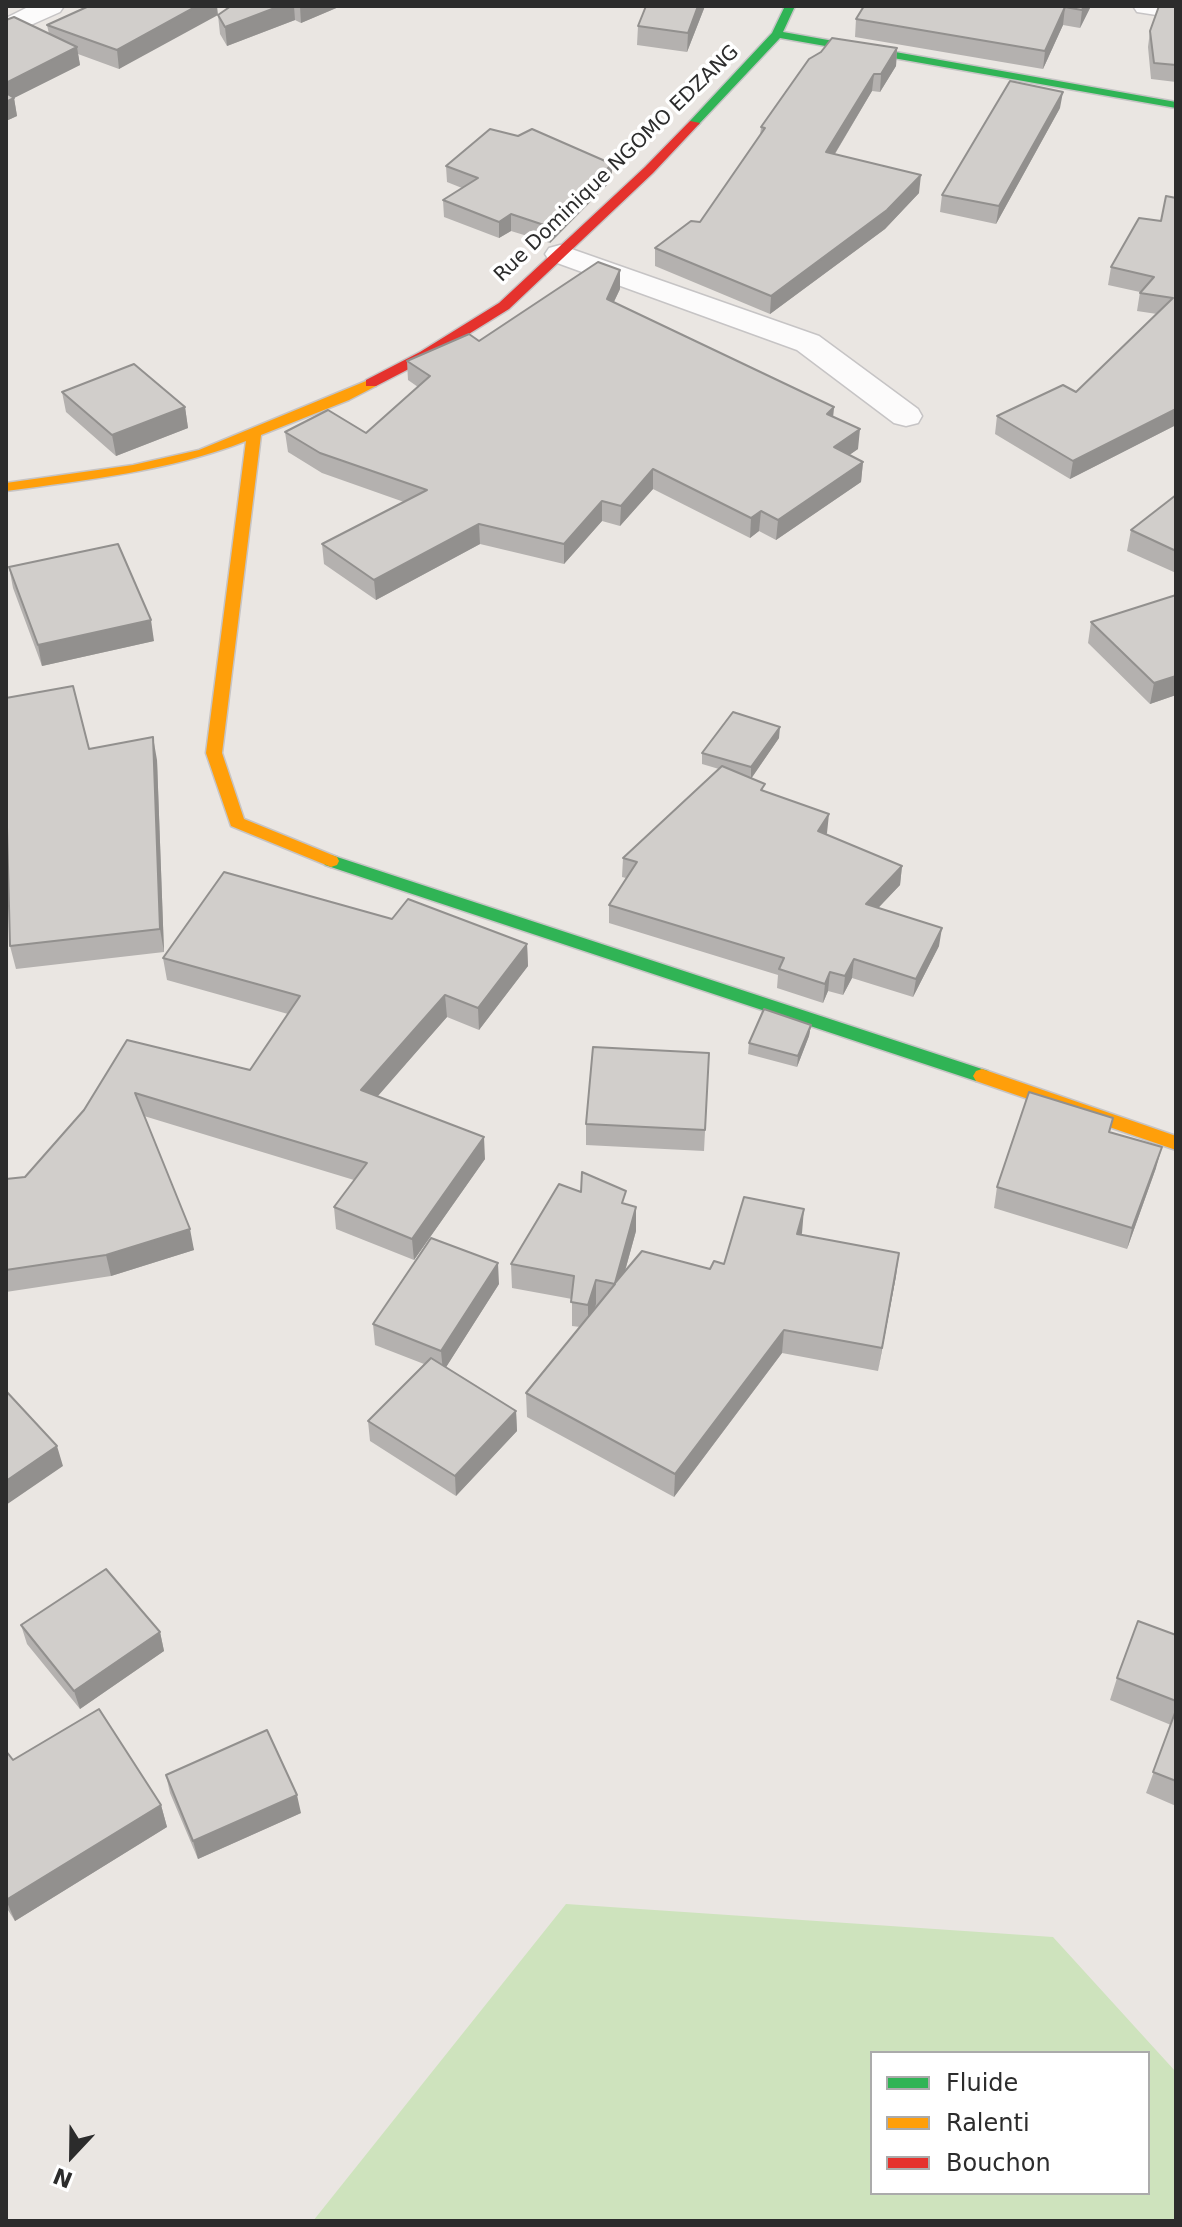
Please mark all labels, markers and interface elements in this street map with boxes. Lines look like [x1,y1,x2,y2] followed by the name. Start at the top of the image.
[490,41,744,287] street label: Rue Dominique NGOMO EDZANG
[870,2051,1150,2195] legend
[946,2069,1018,2097] text: Fluide
[946,2109,1030,2137] text: Ralenti
[32,2115,112,2195] north arrow
[946,2149,1051,2177] text: Bouchon
[50,2163,76,2193] text: N

